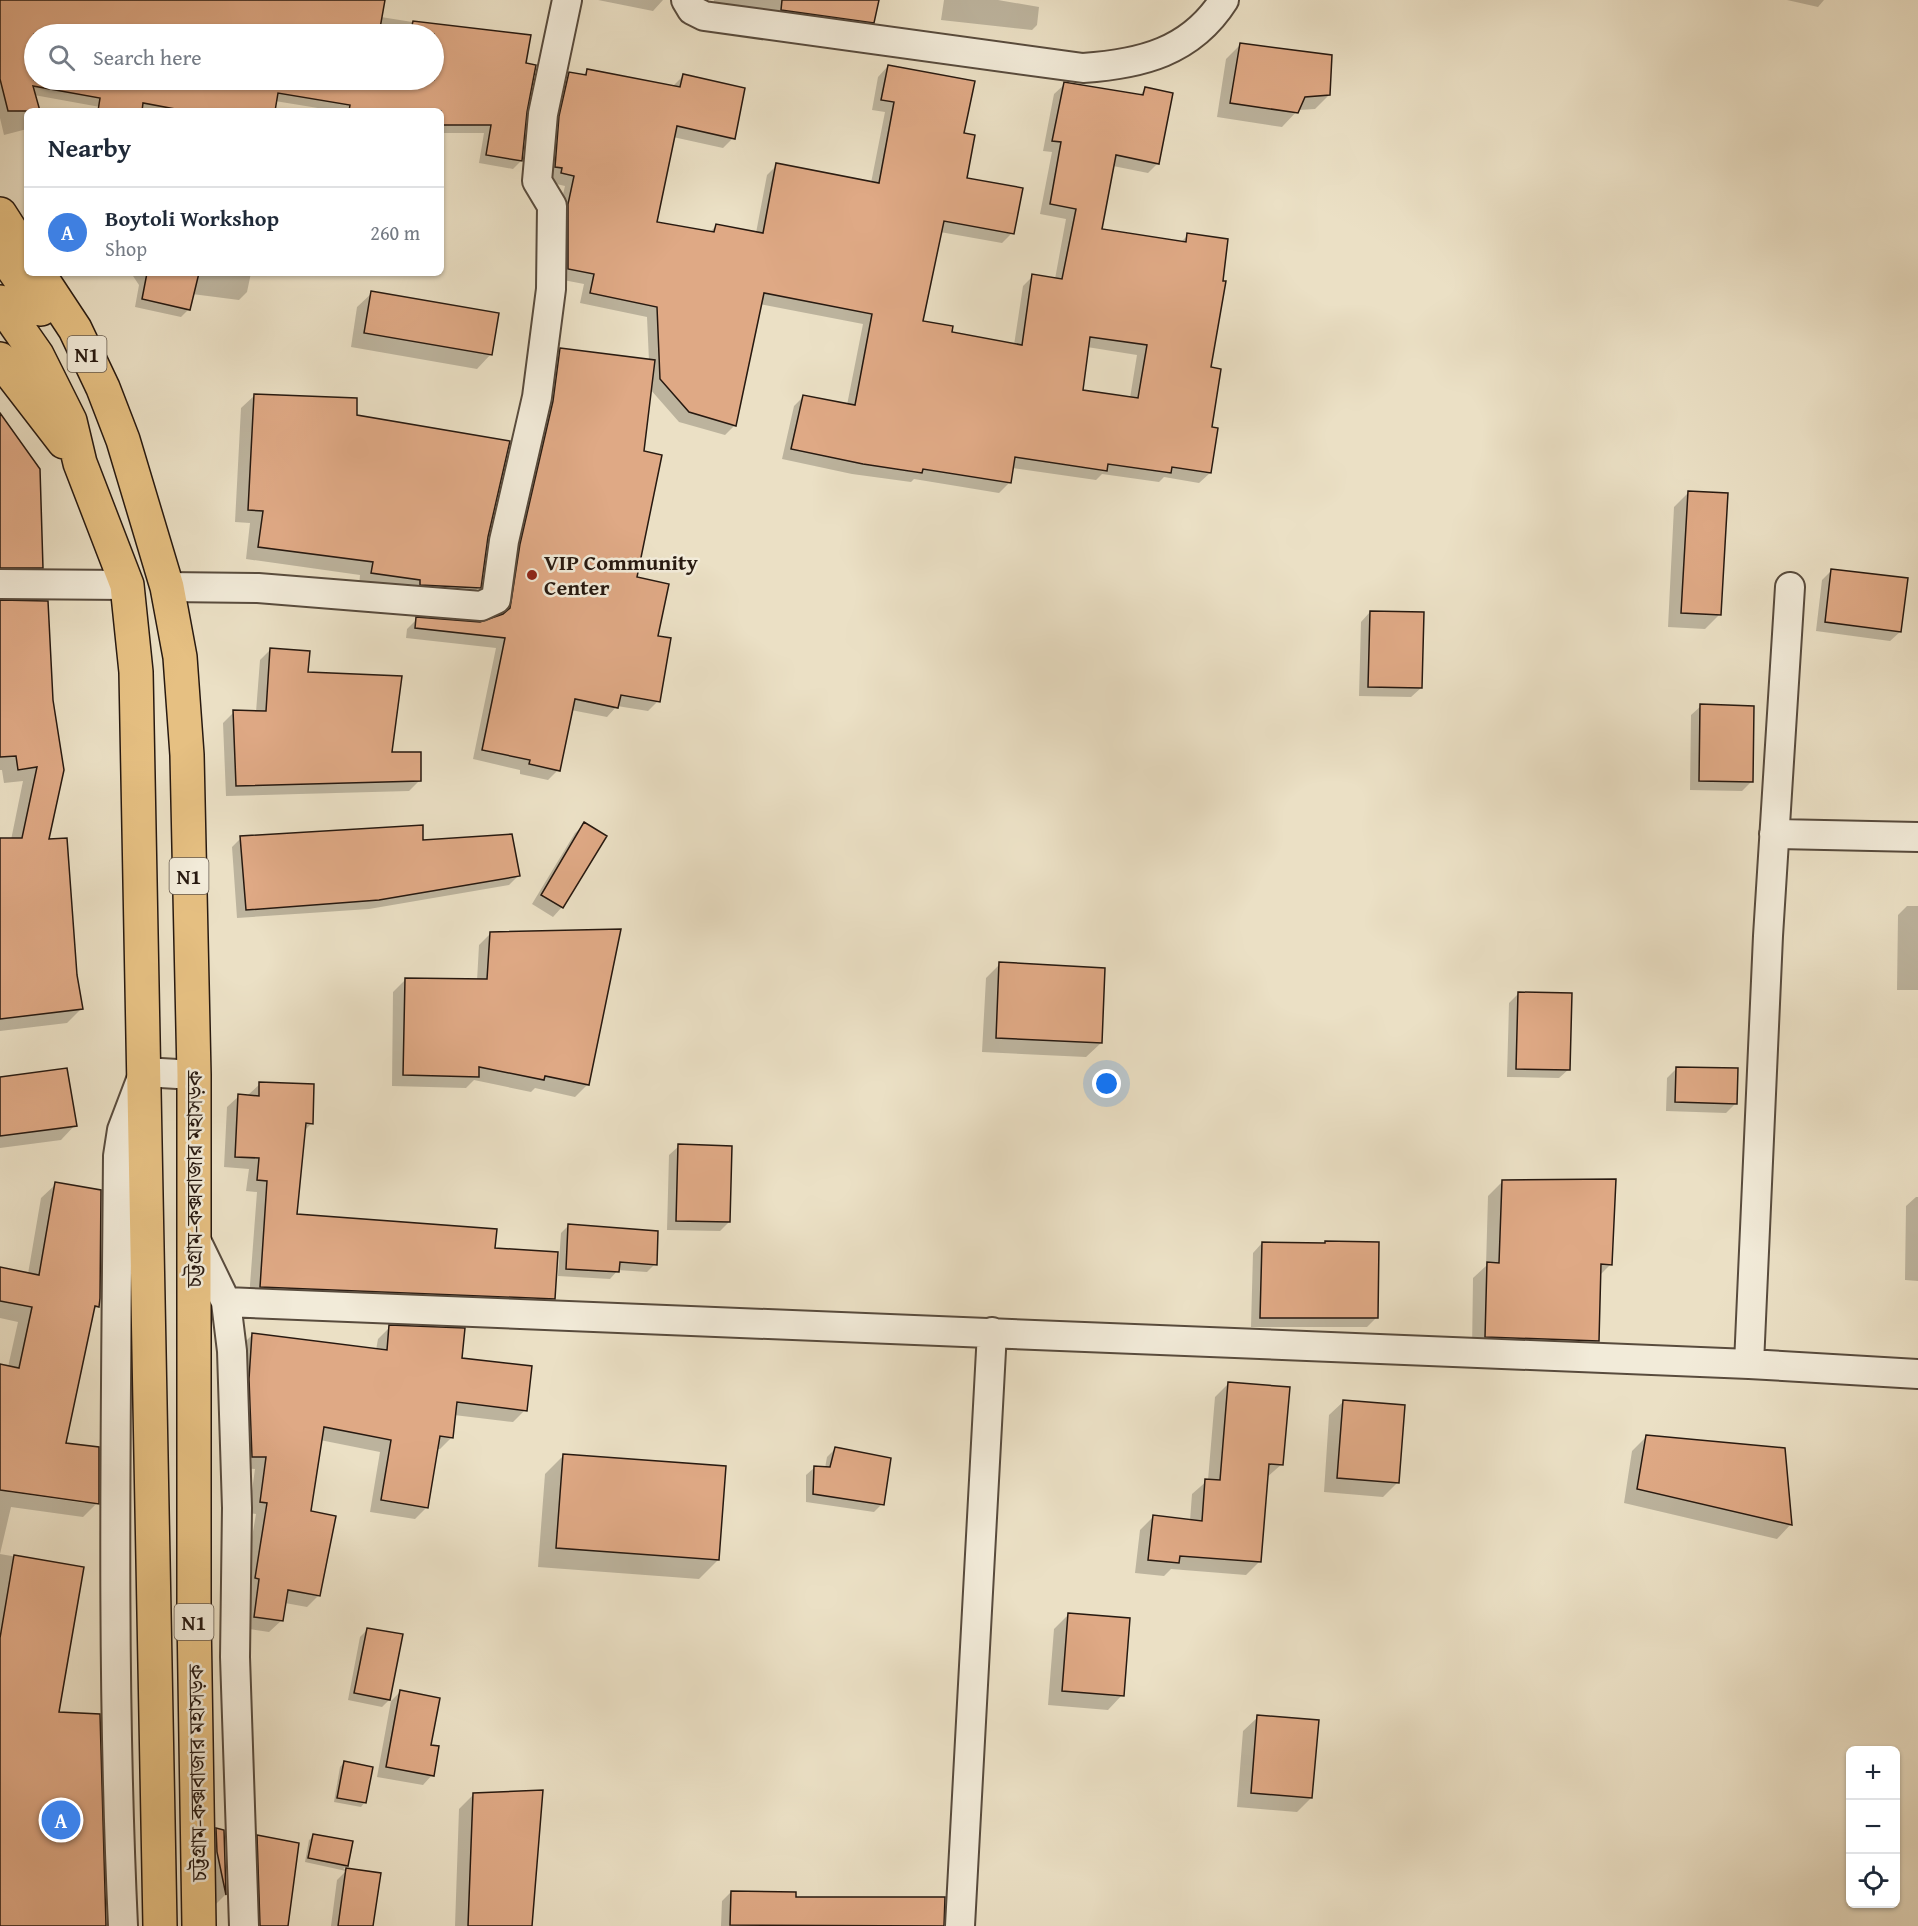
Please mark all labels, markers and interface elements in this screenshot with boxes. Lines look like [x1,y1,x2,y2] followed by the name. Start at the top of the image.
[24,24,444,90] search box
[45,41,78,74] icon: search
[93,41,202,73] text: Search here
[48,128,131,167] text: Nearby
[105,202,279,234] text: Boytoli Workshop
[61,218,74,247] text: A
[370,218,420,247] text: 260 m
[105,234,147,263] text: Shop
[68,336,106,372] road number: N1
[544,546,698,603] place label: VIP Community Center
[525,568,539,582] marker: VIP Community Center
[170,858,208,894] road number: N1
[178,1069,210,1289] street label: চট্টগ্রাম-কক্সবাজার মহাসড়ক
[1092,1069,1121,1098] your location
[174,1604,214,1640] road number: N1
[179,1663,215,1883] street label: চট্টগ্রাম-কক্সবাজার মহাসড়ক
[1846,1746,1900,1908] map controls
[1846,1746,1900,1800] button: +
[42,1798,80,1842] pin: A
[1846,1800,1900,1854] button: −
[1846,1854,1900,1908] button: locate

